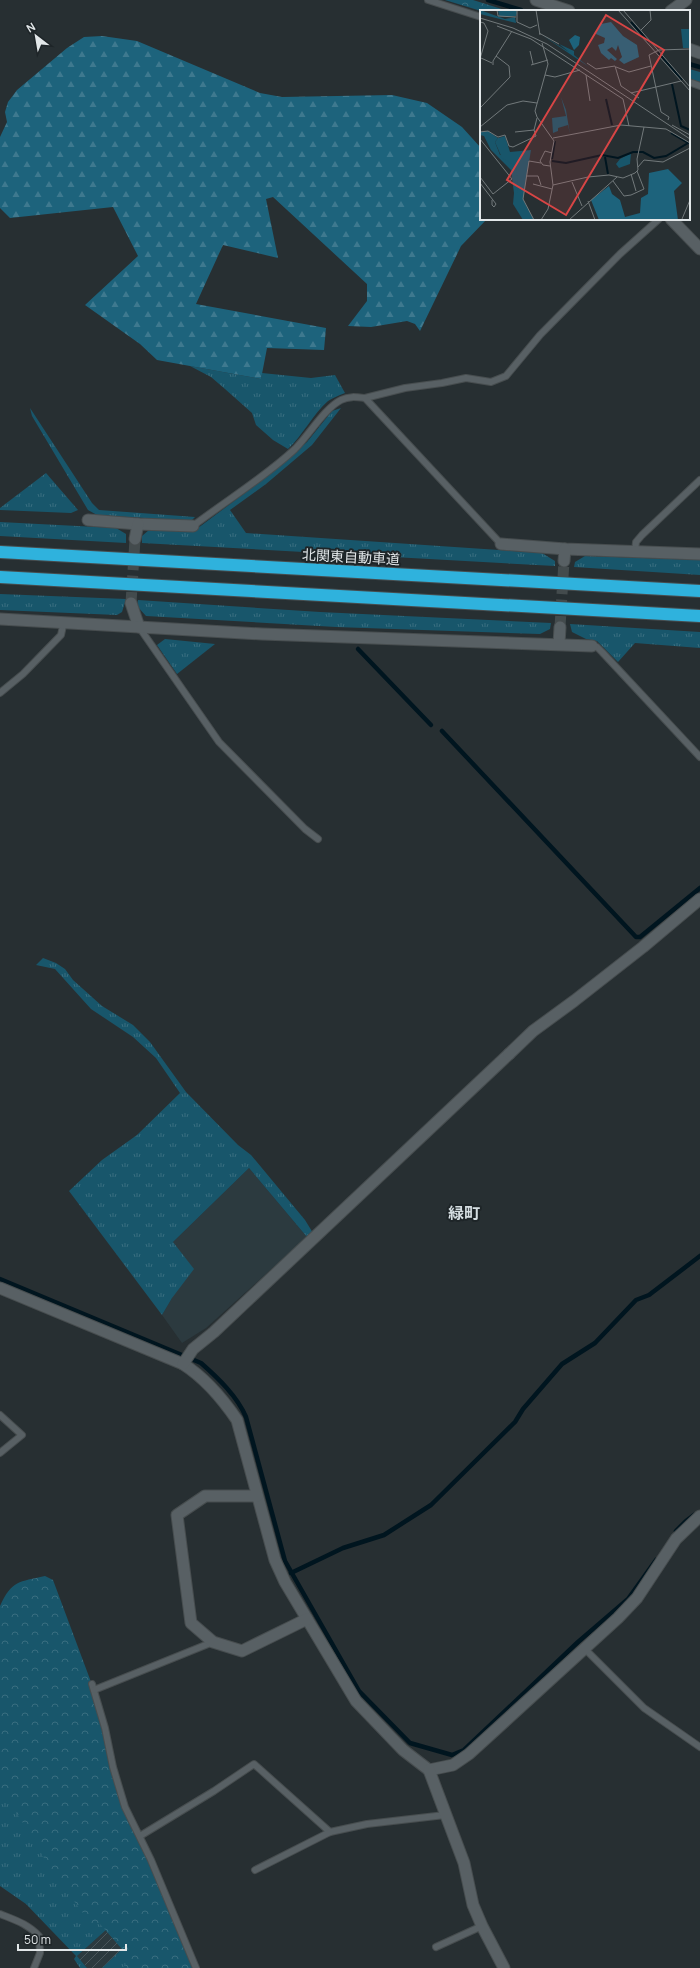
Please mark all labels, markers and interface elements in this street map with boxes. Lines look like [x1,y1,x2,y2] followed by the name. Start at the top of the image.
[480,10,690,220] inset map
[16,16,56,56] north arrow
[23,18,38,35] text: N
[302,544,400,569] street label: 北関東自動車道
[448,1202,480,1224] district label: 緑町
[18,1926,126,1952] scale bar
[24,1931,51,1948] text: 50 m

